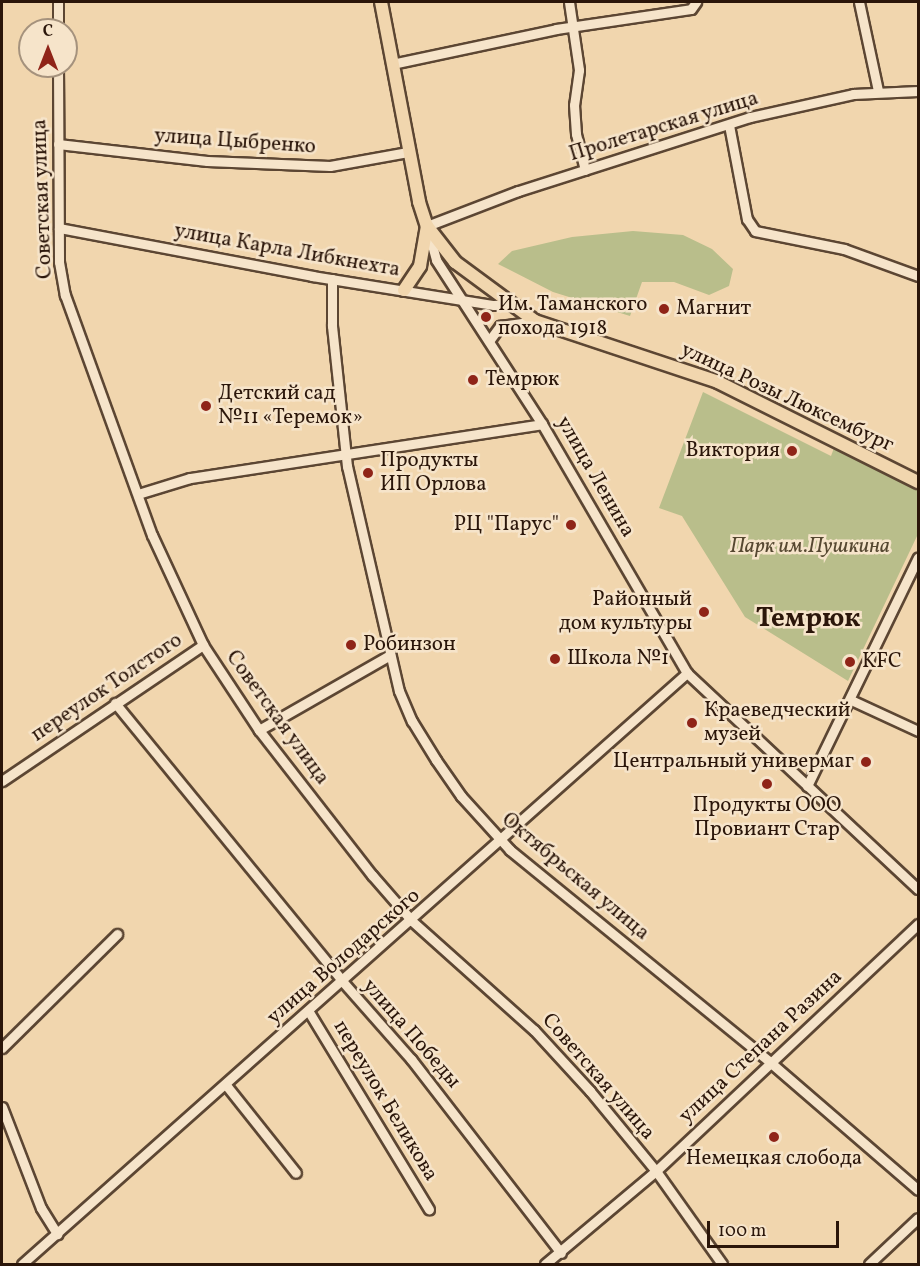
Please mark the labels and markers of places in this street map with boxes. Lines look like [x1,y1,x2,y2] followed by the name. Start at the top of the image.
[498,292,648,342] place label: Им. Таманского похода 1918
[676,296,751,322] place label: Магнит
[657,302,671,316] marker: Магнит
[479,310,493,324] marker: Им. Таманского похода 1918
[485,367,559,393] place label: Темрюк
[466,373,480,387] marker: Темрюк
[218,381,363,431] place label: Детский сад №11 «Теремок»
[199,399,213,413] marker: Детский сад №11 «Теремок»
[685,438,780,464] place label: Виктория
[785,444,799,458] marker: Виктория
[380,448,487,498] place label: Продукты ИП Орлова
[361,466,375,480] marker: Продукты ИП Орлова
[454,512,559,538] place label: РЦ "Парус"
[564,518,578,532] marker: РЦ "Парус"
[559,587,692,637] place label: Районный дом культуры
[697,605,711,619] marker: Районный дом культуры
[363,632,456,658] place label: Робинзон
[344,638,358,652] marker: Робинзон
[567,646,669,672] place label: Школа №1
[862,649,902,675] place label: KFC
[548,652,562,666] marker: Школа №1
[843,655,857,669] marker: KFC
[704,698,851,748] place label: Краеведческий музей
[685,716,699,730] marker: Краеведческий музей
[612,749,854,775] place label: Центральный универмаг
[859,755,873,769] marker: Центральный универмаг
[760,777,774,791] marker: Продукты ООО Провиант Стар
[693,793,841,843] place label: Продукты ООО Провиант Стар
[767,1130,781,1144] marker: Немецкая слобода
[686,1146,862,1172] place label: Немецкая слобода

